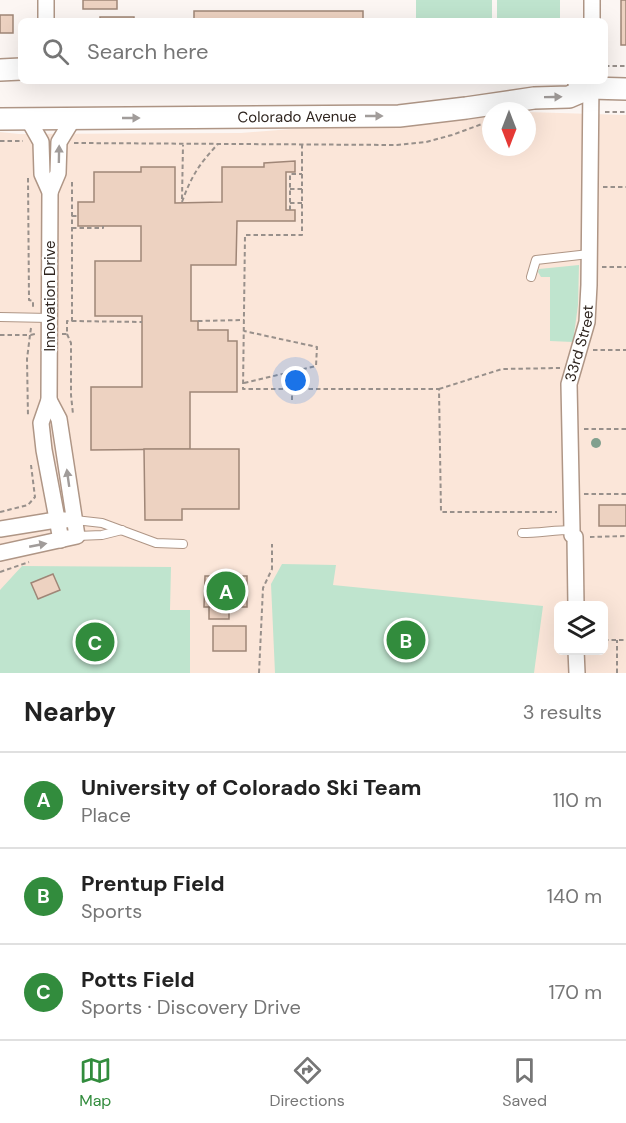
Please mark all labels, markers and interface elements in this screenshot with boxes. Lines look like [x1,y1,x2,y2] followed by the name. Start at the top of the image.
[18,18,608,84] search box
[39,35,72,68] icon: search
[87,37,208,66] text: Search here
[543,93,562,102] one-way arrow
[482,102,536,156] north arrow
[237,106,357,127] street label: Colorado Avenue
[365,111,384,121] one-way arrow
[122,113,141,123] one-way arrow
[54,145,63,164] one-way arrow
[40,240,60,352] street label: Innovation Drive
[560,304,598,384] street label: 33rd Street
[281,366,310,395] your location
[63,469,72,488] one-way arrow
[29,540,48,549] one-way arrow
[206,568,246,614] pin: A
[554,601,608,655] map controls
[554,601,608,655] button: layers
[386,618,426,662] pin: B
[76,620,115,664] pin: C
[24,695,116,729] text: Nearby
[523,699,602,725] text: 3 results
[81,773,421,802] text: University of Colorado Ski Team
[36,787,51,813] text: A
[553,787,602,813] text: 110 m
[81,802,131,828] text: Place
[81,869,225,898] text: Prentup Field
[37,883,50,909] text: B
[547,883,602,909] text: 140 m
[81,898,142,924] text: Sports
[81,965,195,994] text: Potts Field
[36,979,51,1005] text: C
[549,979,602,1005] text: 170 m
[81,994,301,1020] text: Sports · Discovery Drive
[79,1054,112,1111] tab: Map
[269,1054,345,1111] tab: Directions
[502,1054,547,1111] tab: Saved

